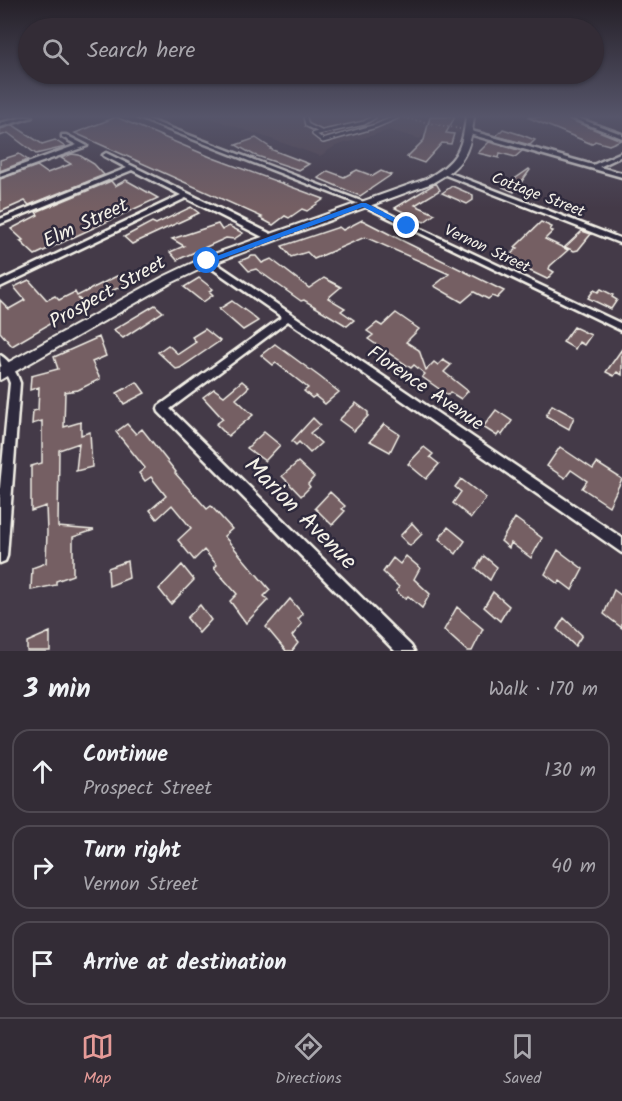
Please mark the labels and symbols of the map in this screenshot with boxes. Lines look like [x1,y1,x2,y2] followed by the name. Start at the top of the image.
[488,166,589,225] street label: Cottage Street
[38,190,134,258] street label: Elm Street
[393,212,419,238] route end
[440,218,535,280] street label: Vernon Street
[193,247,219,273] route start
[44,248,172,338] street label: Prospect Street
[360,338,490,440] street label: Florence Avenue
[234,448,366,580] street label: Marion Avenue

